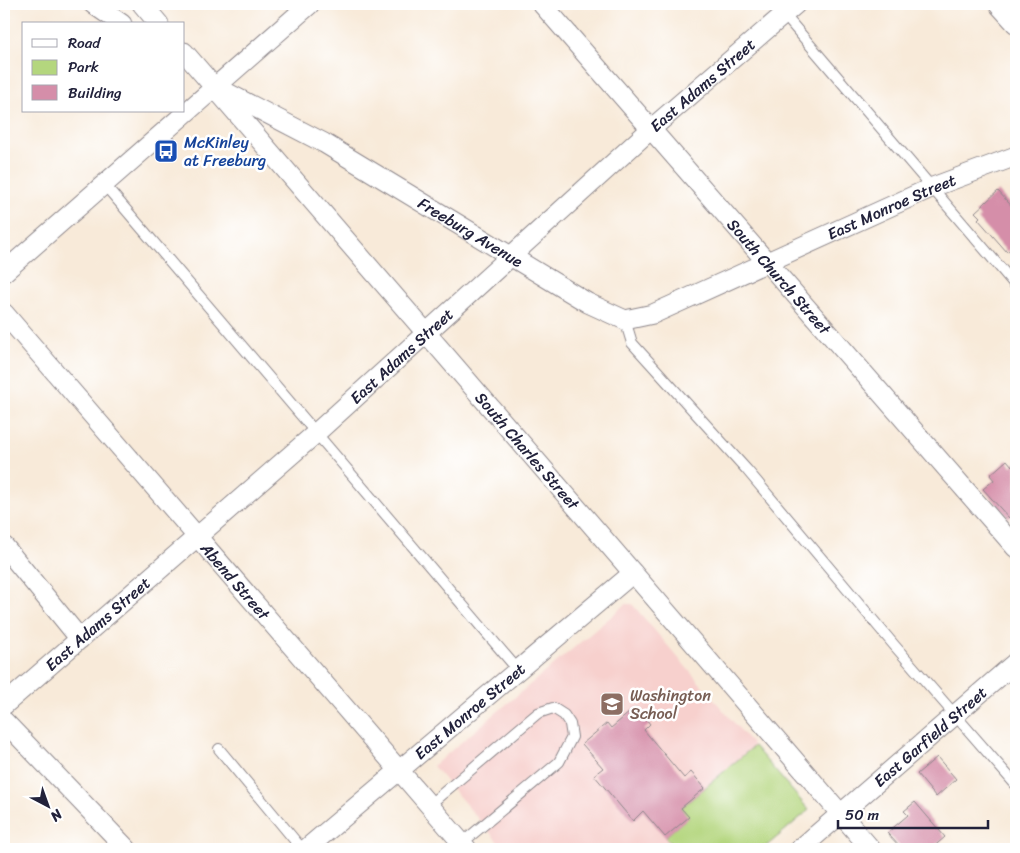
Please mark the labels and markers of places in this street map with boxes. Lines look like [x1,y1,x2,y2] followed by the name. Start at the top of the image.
[184,128,266,175] place label: McKinley at Freeburg
[153,138,179,164] bus stop icon: McKinley at Freeburg
[630,681,711,728] place label: Washington School
[599,691,625,717] school or university icon: Washington School

